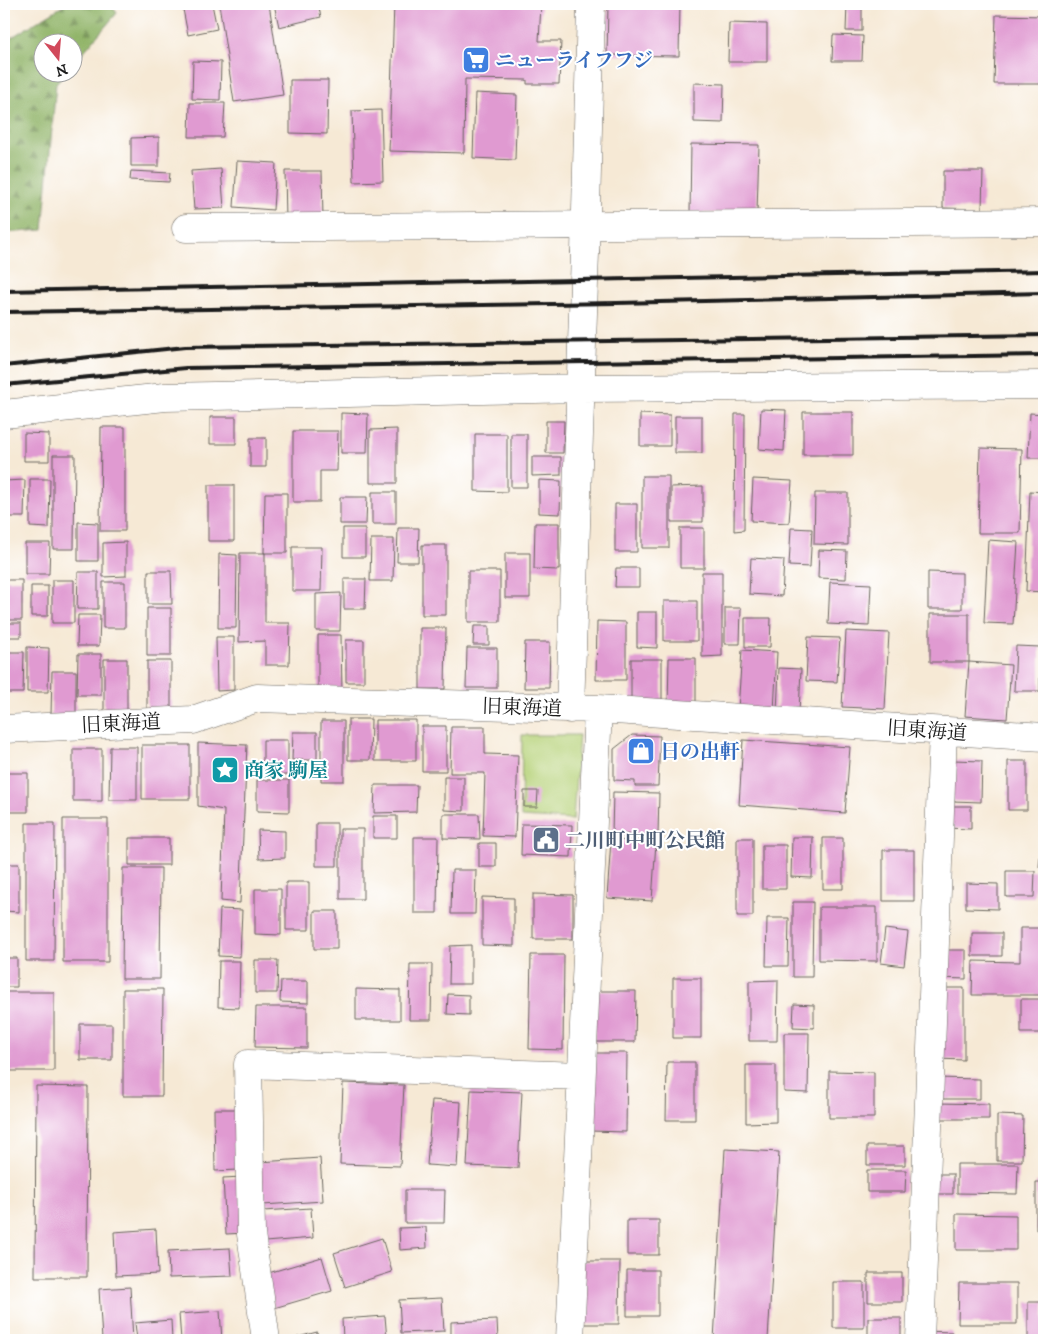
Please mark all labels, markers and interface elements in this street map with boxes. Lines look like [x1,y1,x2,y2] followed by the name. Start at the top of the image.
[32,32,82,82] north arrow
[461,45,491,75] supermarket icon: ニューライフフジ
[495,49,653,74] place label: ニューライフフジ
[53,59,70,80] text: N
[482,695,562,722] street label: 旧東海道
[80,710,162,739] street label: 旧東海道
[886,716,968,747] street label: 旧東海道
[626,736,656,766] shop icon: 日の出軒
[660,740,740,765] place label: 日の出軒
[210,755,240,785] place icon: 商家 駒屋
[244,759,328,784] place label: 商家 駒屋
[531,825,561,855] public building icon: 二川町中町公民館
[565,829,725,854] place label: 二川町中町公民館

